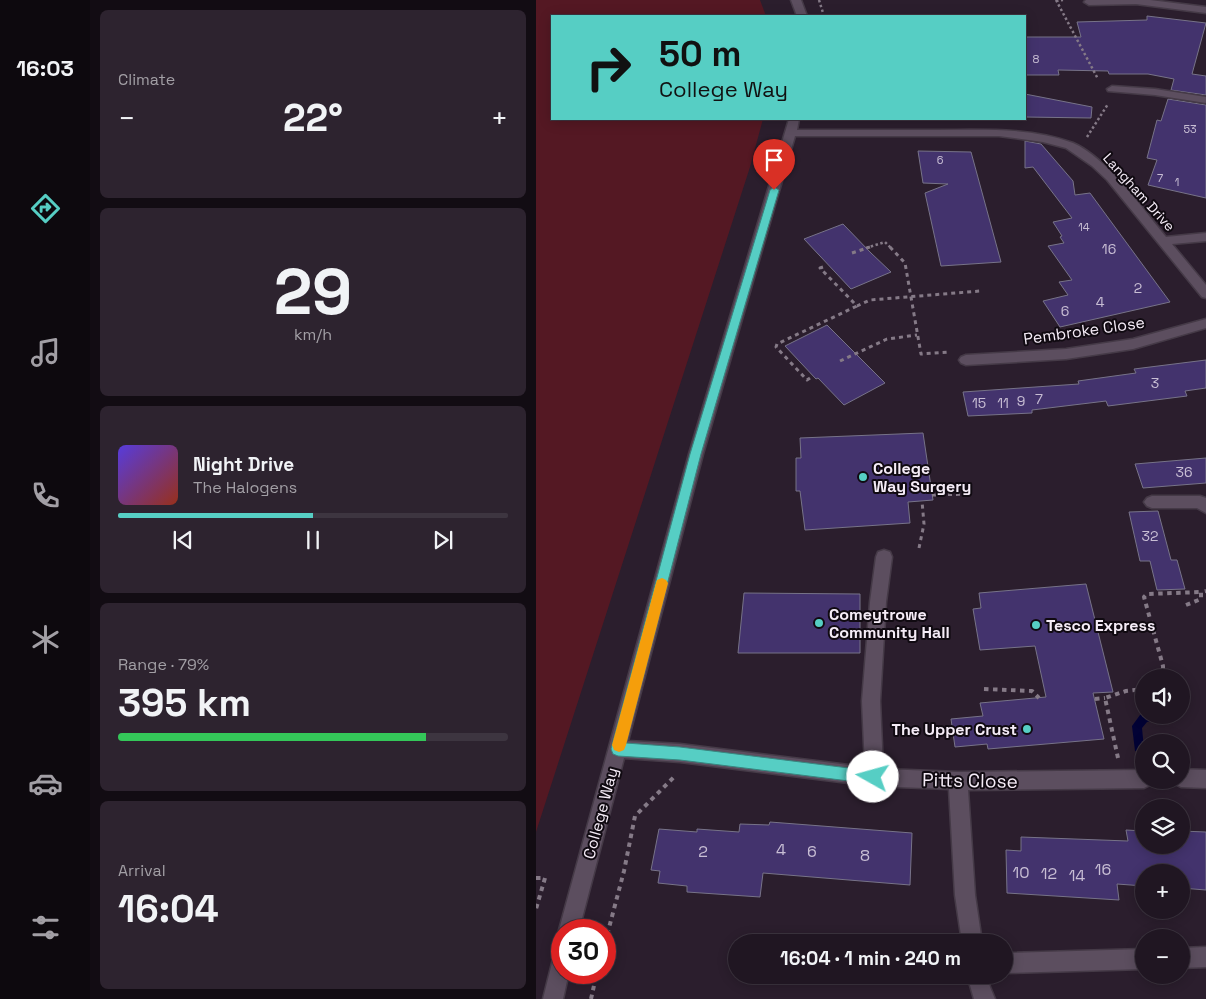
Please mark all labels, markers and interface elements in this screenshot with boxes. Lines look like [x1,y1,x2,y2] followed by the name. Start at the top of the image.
[659,32,741,76] text: 50 m
[576,35,641,100] icon: right
[1033,52,1040,66] house number: 8
[16,54,74,82] text: 16:03
[118,69,175,90] text: Climate
[659,75,788,103] text: College Way
[283,94,343,142] text: 22°
[118,100,135,136] text: −
[491,100,508,136] text: +
[1183,122,1197,136] house number: 53
[753,139,795,190] pin
[760,146,788,174] icon: arrive
[1099,149,1179,235] street label: Langham Drive
[937,153,944,167] house number: 6
[1157,171,1163,185] house number: 7
[1175,175,1179,189] house number: 1
[28,191,63,226] icon: directions
[1078,220,1090,234] house number: 14
[1102,240,1116,258] house number: 16
[274,250,352,333] text: 29
[1134,279,1142,297] house number: 2
[1096,293,1105,311] house number: 4
[1061,302,1069,320] house number: 6
[1022,312,1146,349] street label: Pembroke Close
[294,324,332,345] text: km/h
[28,335,63,370] icon: music
[1151,374,1159,392] house number: 3
[1035,390,1043,408] house number: 7
[1017,392,1025,410] house number: 9
[972,394,986,412] house number: 15
[997,394,1009,412] house number: 11
[193,452,294,477] text: Night Drive
[873,458,971,497] place label: College Way Surgery
[1175,463,1193,481] house number: 36
[857,471,869,483] marker: College Way Surgery
[193,477,297,498] text: The Halogens
[28,478,63,513] icon: phone
[169,526,197,554] icon: previous
[299,526,327,554] icon: pause
[429,526,457,554] icon: next
[1142,527,1158,545] house number: 32
[829,604,950,643] place label: Comeytrowe Community Hall
[1046,615,1155,636] place label: Tesco Express
[813,617,825,629] marker: Comeytrowe Community Hall
[1030,619,1042,631] marker: Tesco Express
[28,622,63,657] icon: climate
[118,654,209,675] text: Range · 79%
[1135,669,1190,984] map controls
[1135,669,1190,724] button: sound
[118,679,251,727] text: 395 km
[892,719,1017,740] place label: The Upper Crust
[1021,723,1033,735] marker: The Upper Crust
[1135,734,1190,789] button: search
[846,750,898,802] position arrow
[578,765,623,861] street label: College Way
[28,766,63,801] icon: car
[922,767,1018,794] street label: Pitts Close
[1135,799,1190,854] button: layers
[776,839,786,860] house number: 4
[698,841,708,862] house number: 2
[807,841,817,862] house number: 6
[860,845,870,866] house number: 8
[1095,859,1111,880] house number: 16
[118,860,166,881] text: Arrival
[1013,862,1029,883] house number: 10
[1041,863,1057,884] house number: 12
[1135,864,1190,919] button: +
[1069,865,1085,886] house number: 14
[118,885,219,933] text: 16:04
[28,910,63,945] icon: filters
[551,919,616,984] speed limit sign: 30
[1135,929,1190,984] button: −
[780,946,961,971] text: 16:04 · 1 min · 240 m

